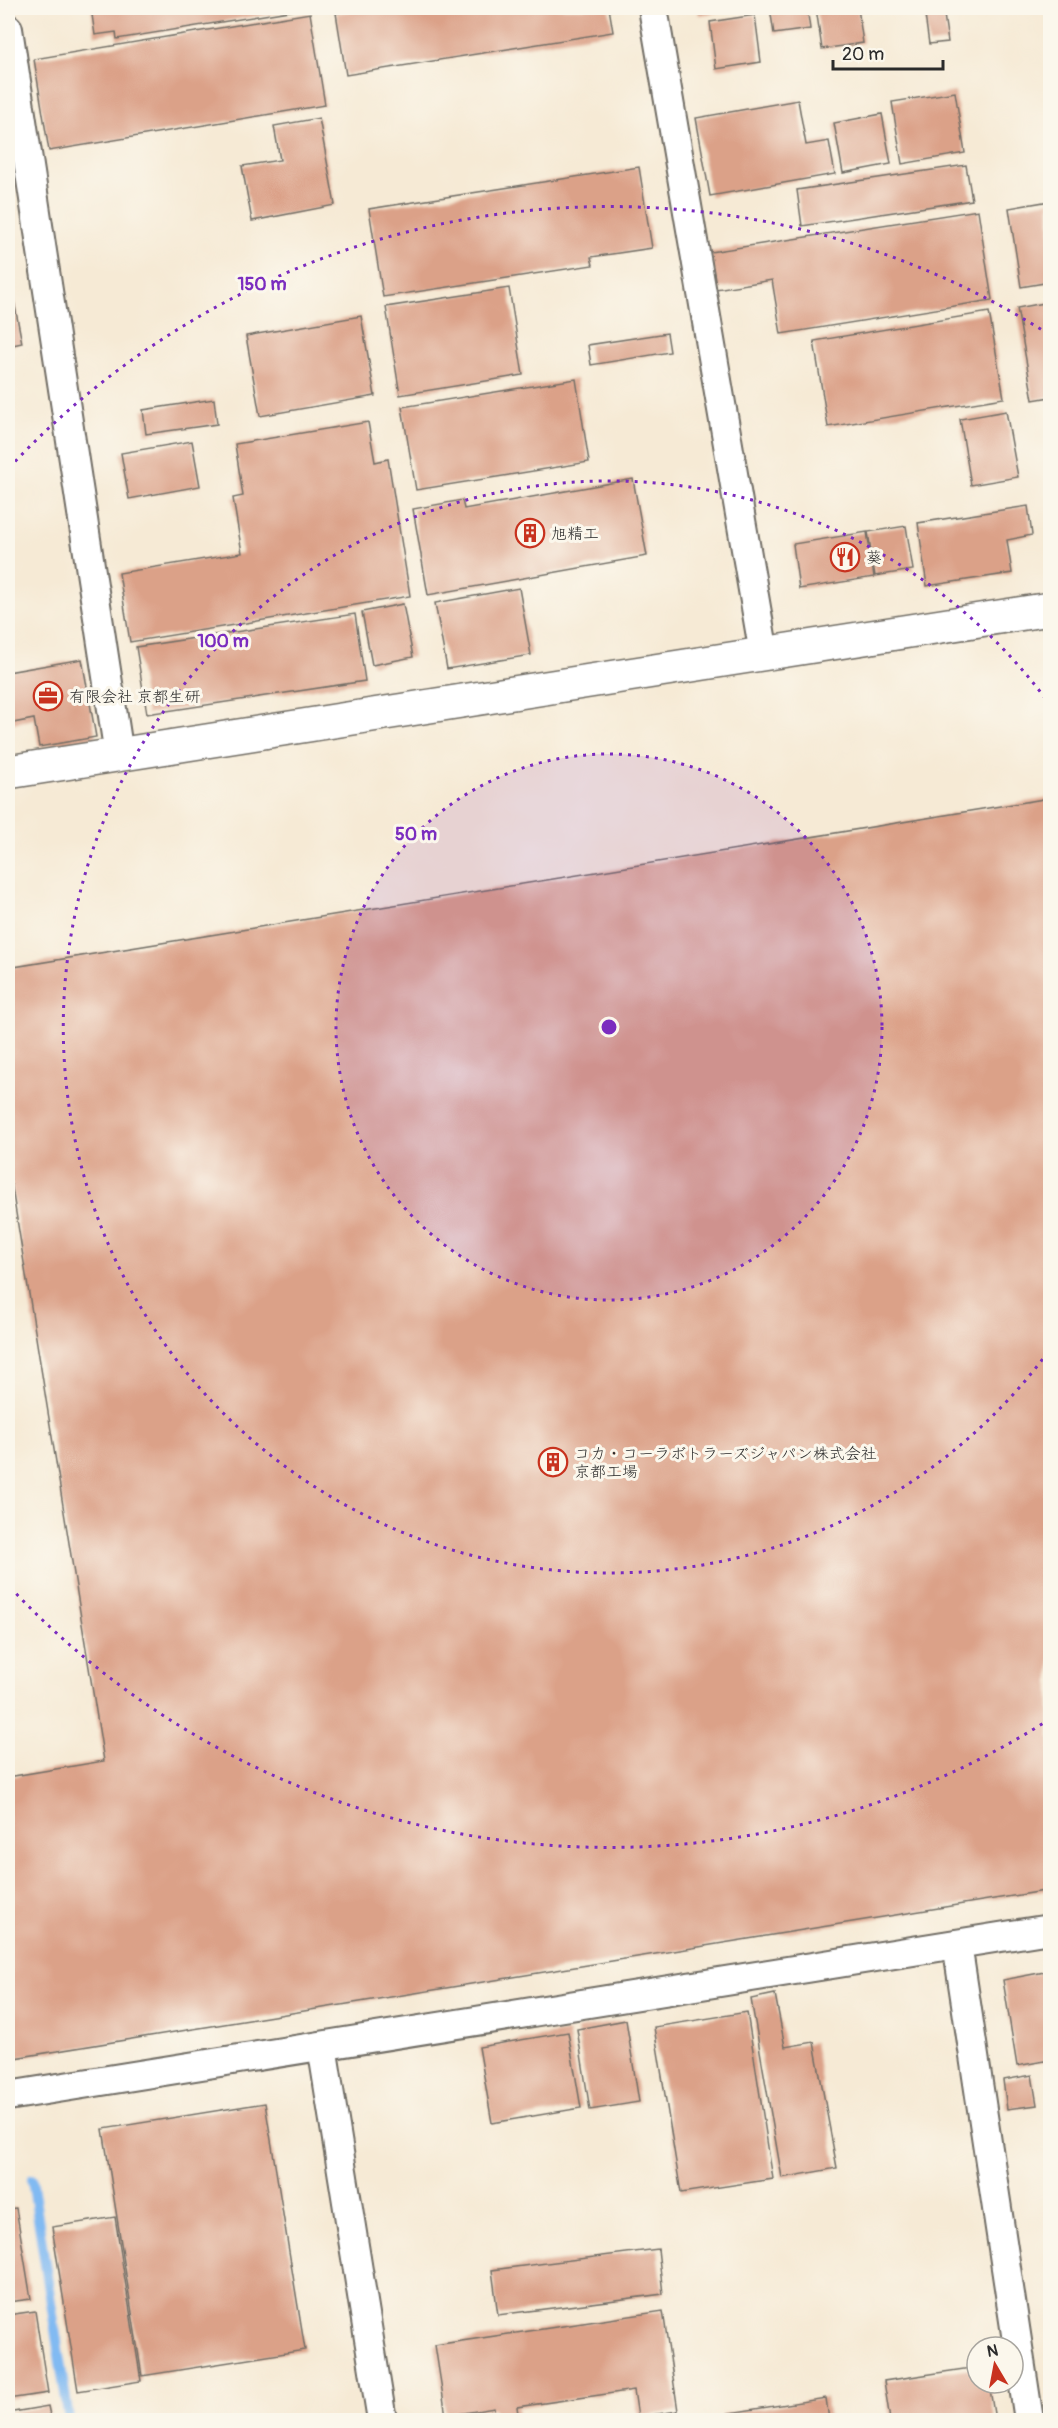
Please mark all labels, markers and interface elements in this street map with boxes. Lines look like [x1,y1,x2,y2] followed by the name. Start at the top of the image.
[833,33,942,71] scale bar
[842,43,884,66] text: 20 m
[238,273,287,296] text: 150 m
[514,517,546,549] building icon: 旭精工
[551,524,599,544] place label: 旭精工
[829,541,861,573] restaurant icon: 葵
[866,548,882,568] place label: 葵
[197,630,249,653] text: 100 m
[32,680,64,712] office icon: 有限会社 京都生研
[69,687,200,707] place label: 有限会社 京都生研
[395,823,437,846] text: 50 m
[599,1017,619,1037] centre of rings
[574,1444,877,1482] place label: コカ・コーラボトラーズジャパン株式会社 京都工場
[537,1446,569,1478] building icon: コカ・コーラボトラーズジャパン株式会社 京都工場
[965,2335,1025,2395] north arrow
[986,2340,1000,2362] text: N

